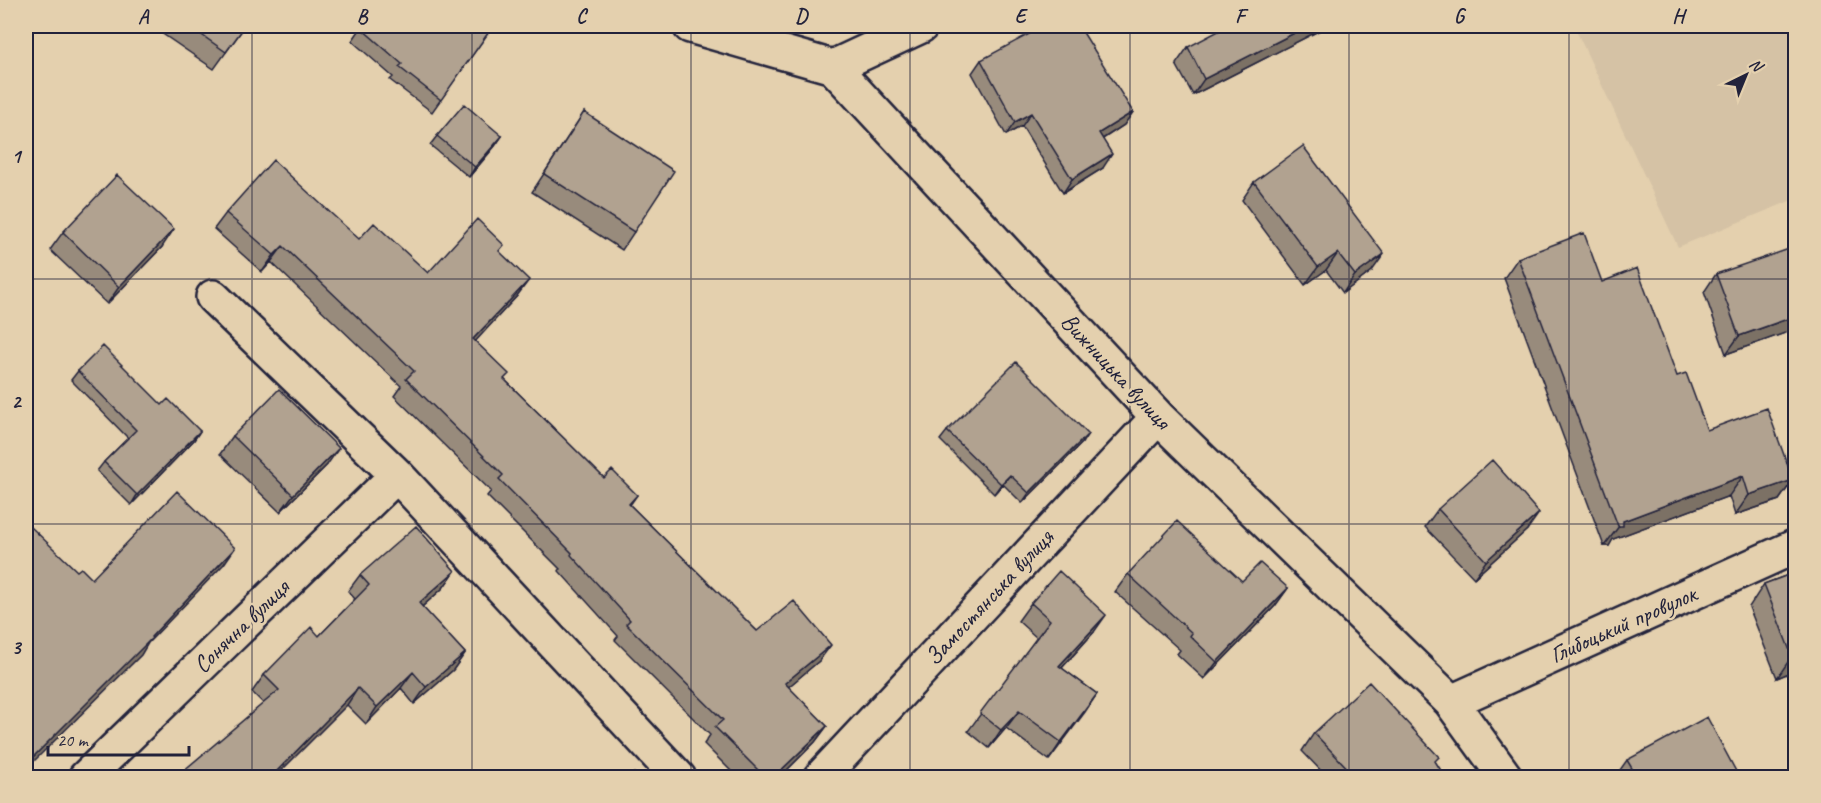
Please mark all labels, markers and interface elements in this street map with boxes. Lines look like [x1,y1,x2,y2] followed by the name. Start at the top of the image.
[138,4,150,29] text: A
[357,4,369,29] text: B
[576,4,588,29] text: C
[795,4,809,29] text: D
[1015,4,1029,29] text: E
[1235,4,1249,29] text: F
[1454,4,1467,29] text: G
[1672,4,1687,29] text: H
[1716,45,1776,105] north arrow
[1745,54,1768,78] text: N
[12,144,23,169] text: 1
[1055,307,1179,437] street label: Вижницька вулиця
[12,389,23,414] text: 2
[918,522,1061,671] street label: Замостянська вулиця
[187,572,297,679] street label: Сонячна вулиця
[1545,577,1703,670] street label: Глибоцький провулок
[12,635,23,660] text: 3
[48,719,189,757] scale bar
[57,729,90,751] text: 20 m

